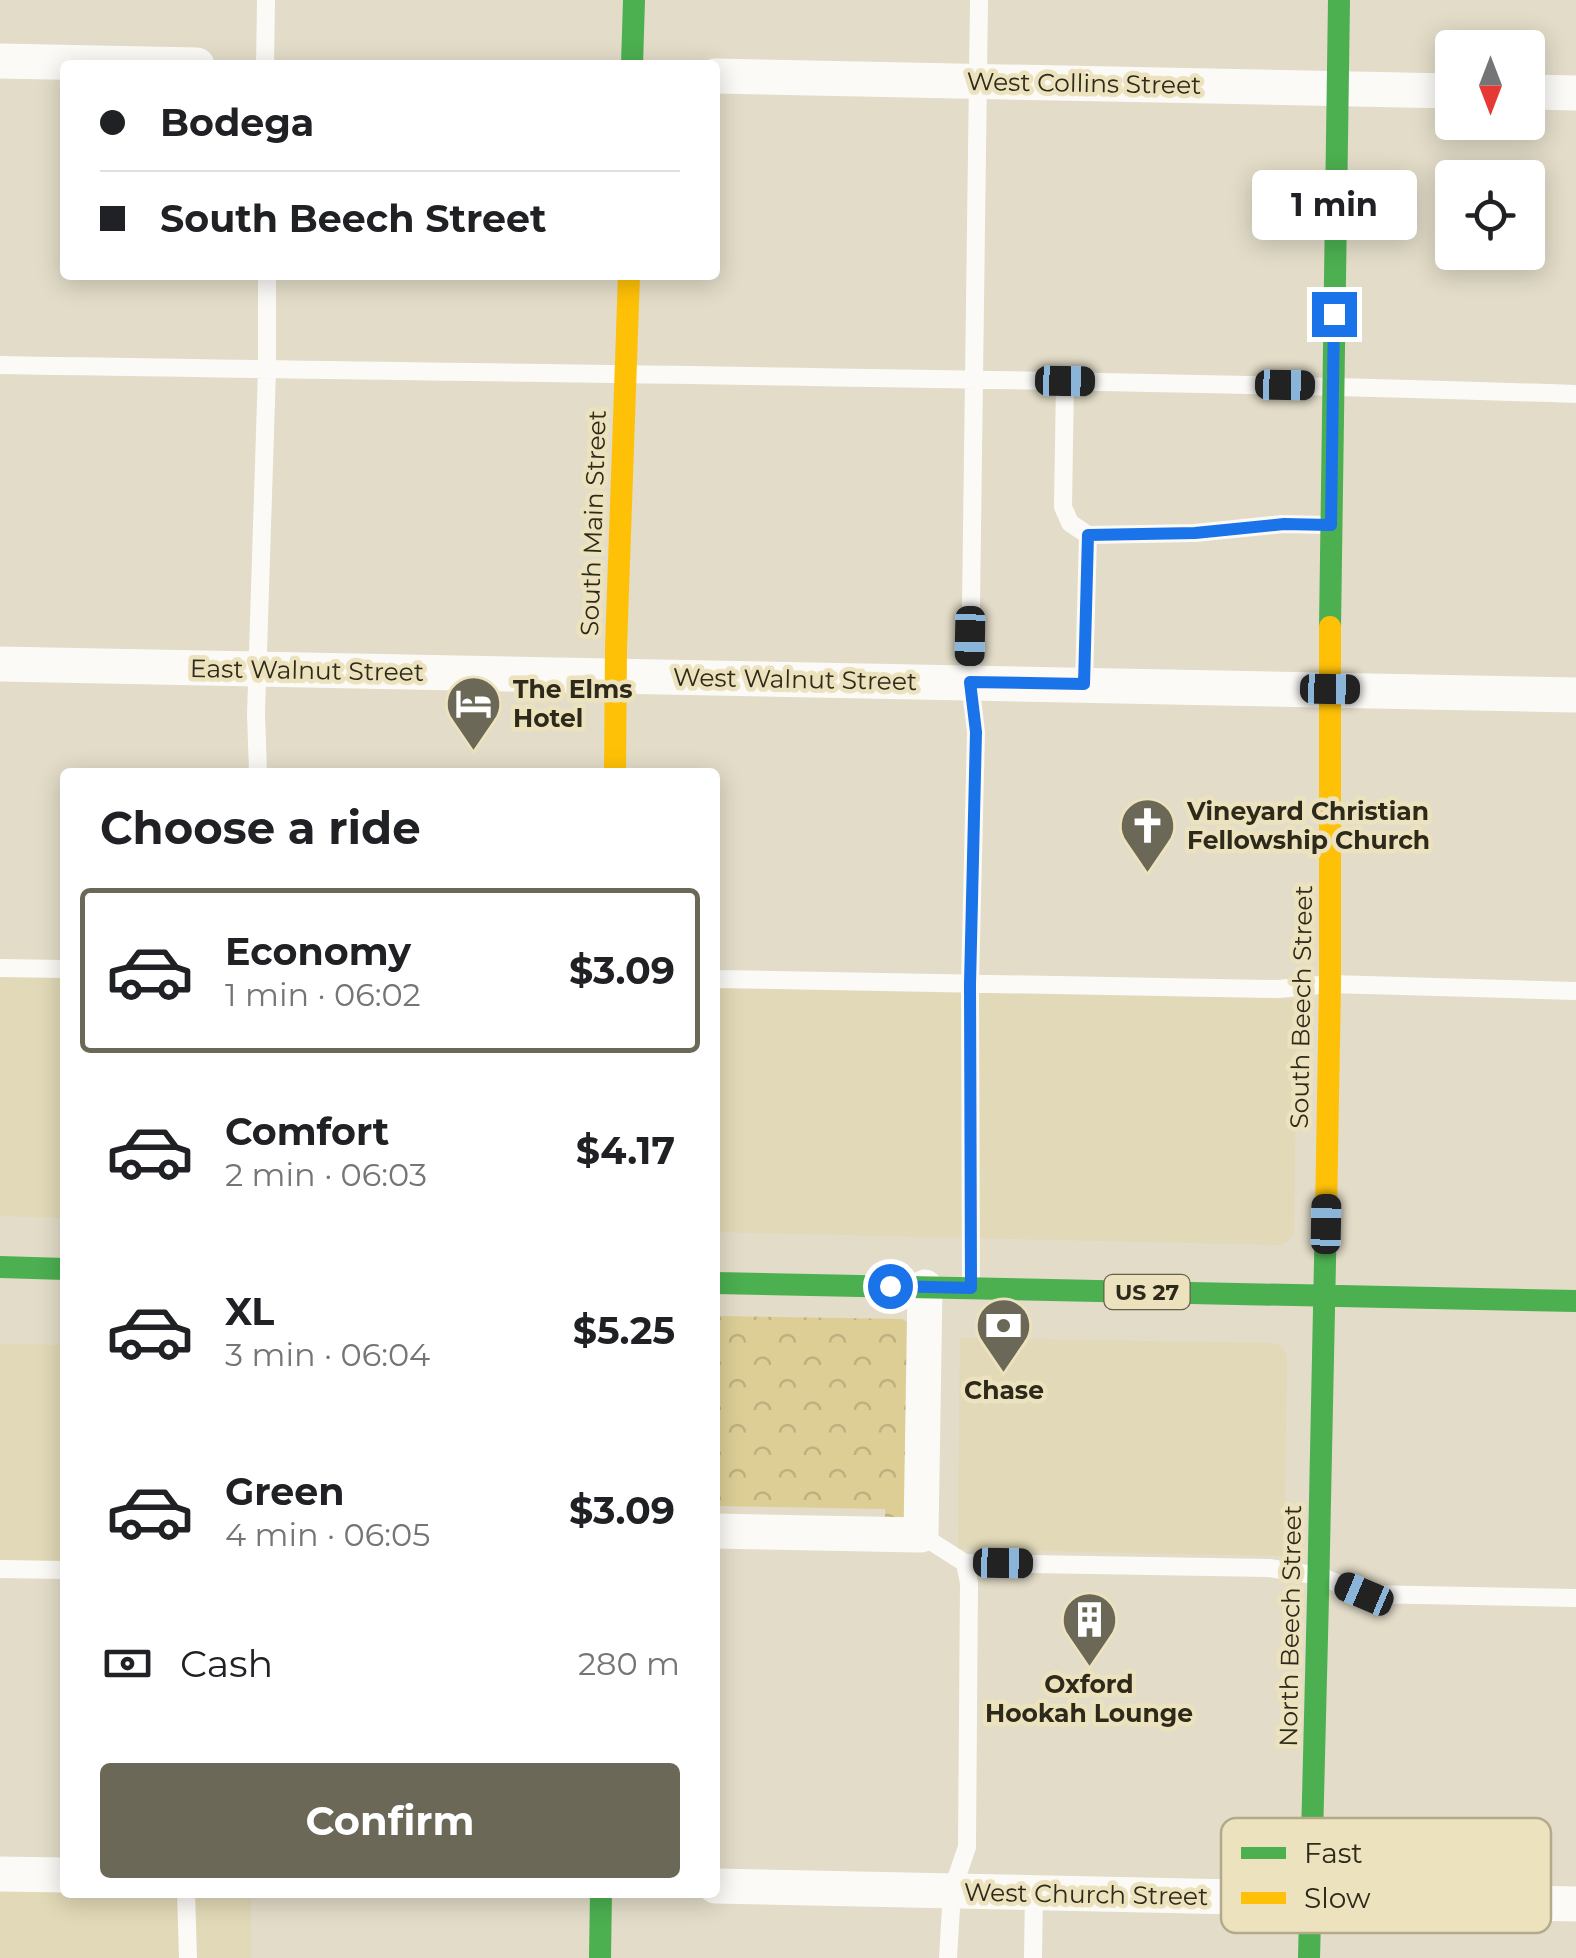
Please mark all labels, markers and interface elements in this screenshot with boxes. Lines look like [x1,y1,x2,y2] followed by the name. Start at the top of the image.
[1435,30,1545,140] north arrow
[1435,30,1545,270] map controls
[966,66,1202,100] street label: West Collins Street
[160,99,314,146] text: Bodega
[1435,160,1545,270] button: locate
[1252,169,1416,239] callout: 1 min
[1291,185,1378,224] text: 1 min
[160,195,546,242] text: South Beech Street
[1312,292,1357,337] route end
[1035,365,1095,397] car
[1255,369,1315,401] car
[574,410,612,636] street label: South Main Street
[954,606,986,666] car
[190,653,424,687] street label: East Walnut Street
[673,662,917,696] street label: West Walnut Street
[444,673,504,752] hotel icon: The Elms Hotel
[1300,673,1360,705] car
[513,674,632,733] place label: The Elms Hotel
[1118,795,1178,874] church icon: Vineyard Christian Fellowship Church
[1186,796,1430,855] place label: Vineyard Christian Fellowship Church
[100,800,421,855] text: Choose a ride
[1284,885,1318,1129] street label: South Beech Street
[105,926,195,1016] icon: car
[225,928,411,975] text: Economy
[569,947,675,994] text: $3.09
[225,975,421,1014] text: 1 min · 06:02
[105,1106,195,1196] icon: car
[225,1108,389,1155] text: Comfort
[576,1127,675,1174] text: $4.17
[225,1155,427,1194] text: 2 min · 06:03
[1310,1194,1342,1254] car
[868,1264,913,1309] route start
[1104,1275,1190,1309] road number: US 27
[105,1286,195,1376] icon: car
[225,1288,274,1335] text: XL
[974,1295,1034,1374] bank icon: Chase
[573,1307,675,1354] text: $5.25
[225,1335,430,1374] text: 3 min · 06:04
[964,1375,1044,1405] place label: Chase
[105,1466,195,1556] icon: car
[225,1468,345,1515] text: Green
[569,1487,675,1534] text: $3.09
[1273,1505,1307,1747] street label: North Beech Street
[225,1515,430,1554] text: 4 min · 06:05
[973,1547,1033,1579] car
[1331,1568,1397,1620] car
[1059,1589,1119,1668] building icon: Oxford Hookah Lounge
[100,1636,155,1691] icon: cash
[180,1640,273,1687] text: Cash
[578,1644,680,1683] text: 280 m
[985,1669,1193,1728] place label: Oxford Hookah Lounge
[100,1763,680,1878] button: Confirm
[1221,1818,1551,1933] legend
[1304,1836,1363,1870] text: Fast
[964,1877,1208,1911] street label: West Church Street
[1304,1881,1371,1915] text: Slow

